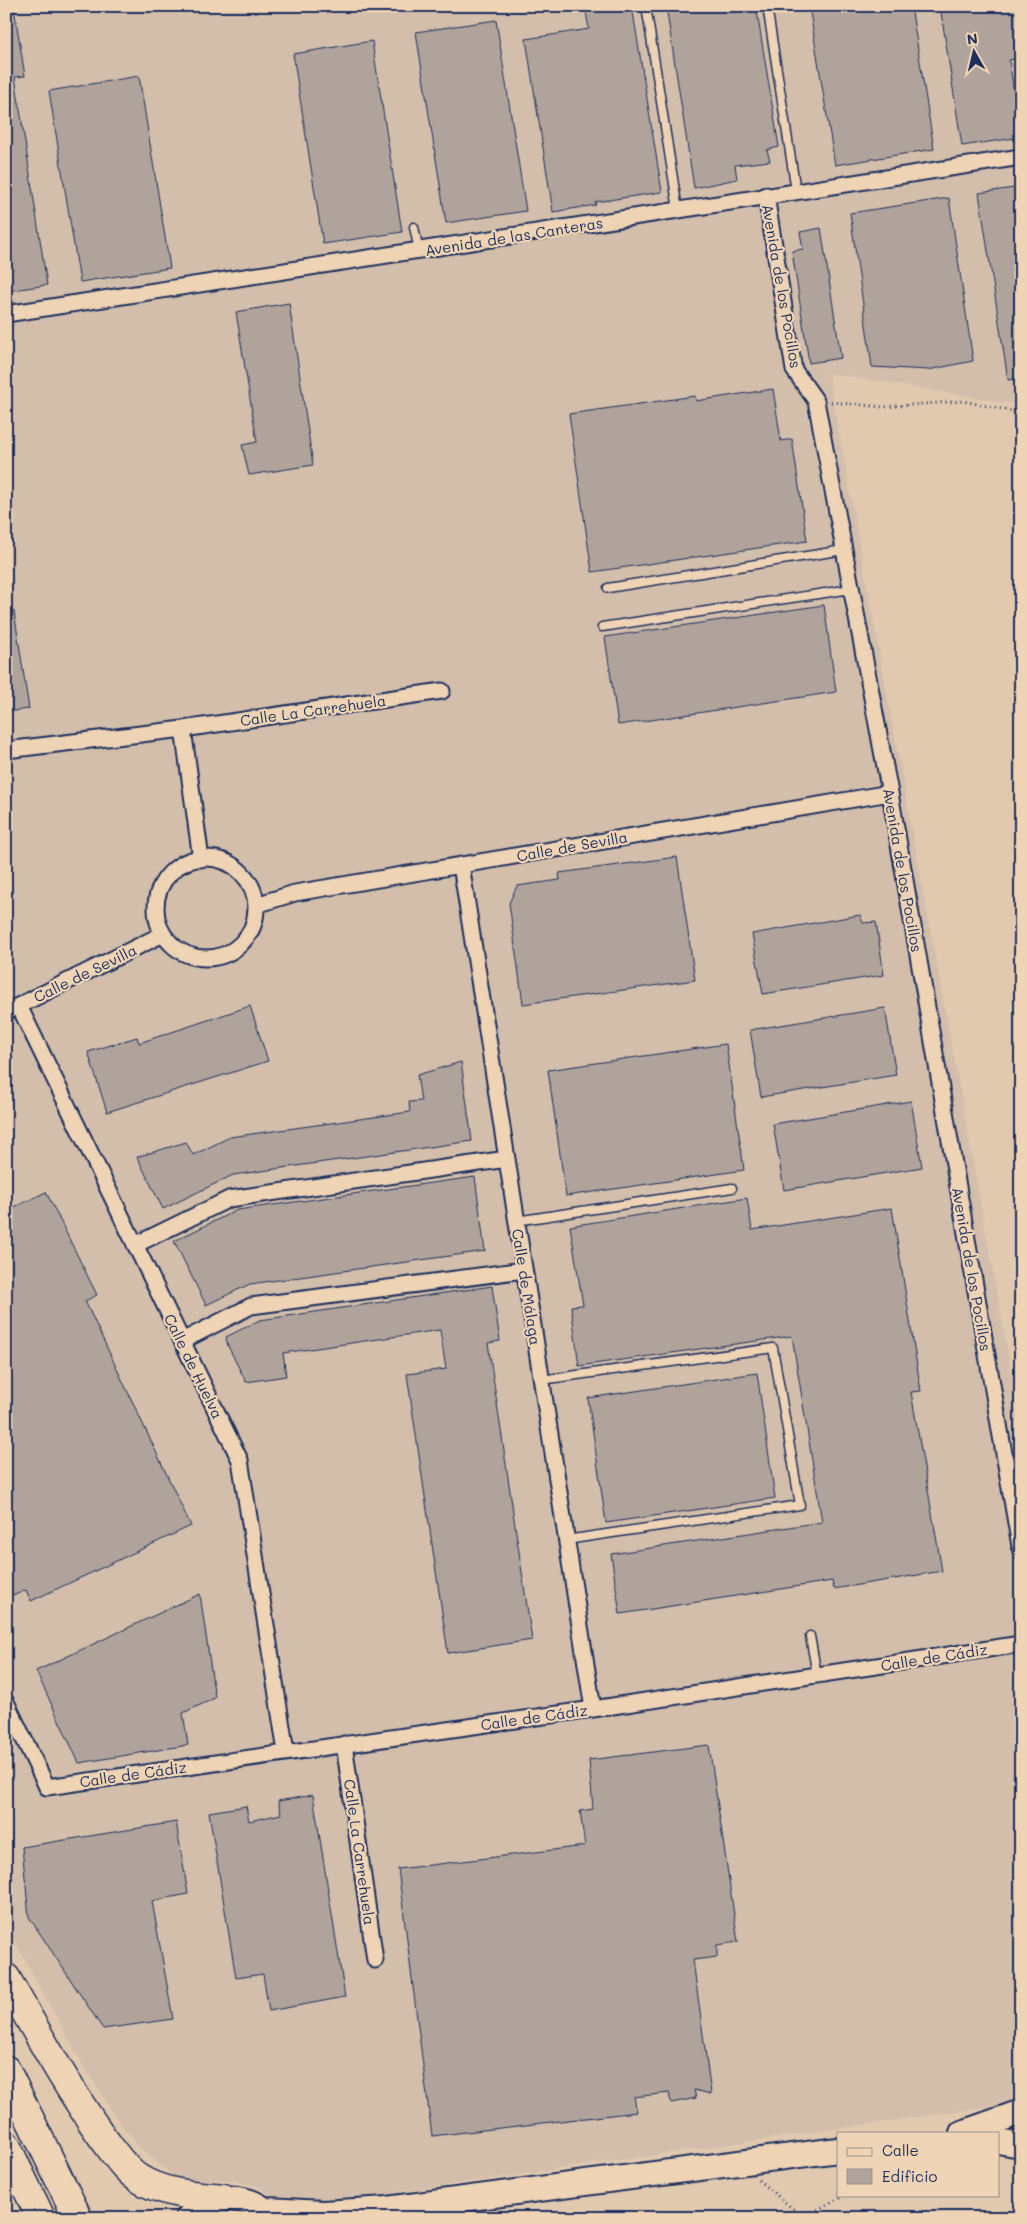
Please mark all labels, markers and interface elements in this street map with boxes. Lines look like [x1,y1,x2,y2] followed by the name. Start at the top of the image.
[950,28,1000,78] north arrow
[966,28,979,49] text: N
[758,202,806,370] street label: Avenida de los Pocillos
[424,212,604,260] street label: Avenida de las Canteras
[239,690,387,730] street label: Calle La Carrehuela
[879,786,927,954] street label: Avenida de los Pocillos
[515,826,629,866] street label: Calle de Sevilla
[30,939,140,1007] street label: Calle de Sevilla
[948,1185,996,1353] street label: Avenida de los Pocillos
[508,1227,546,1347] street label: Calle de Málaga
[160,1310,228,1422] street label: Calle de Huelva
[879,1639,989,1675] street label: Calle de Cádiz
[479,1700,589,1734] street label: Calle de Cádiz
[78,1757,188,1791] street label: Calle de Cádiz
[340,1778,380,1926] street label: Calle La Carrehuela
[837,2132,1000,2196] legend
[882,2140,919,2160] text: Calle
[882,2166,938,2186] text: Edificio

